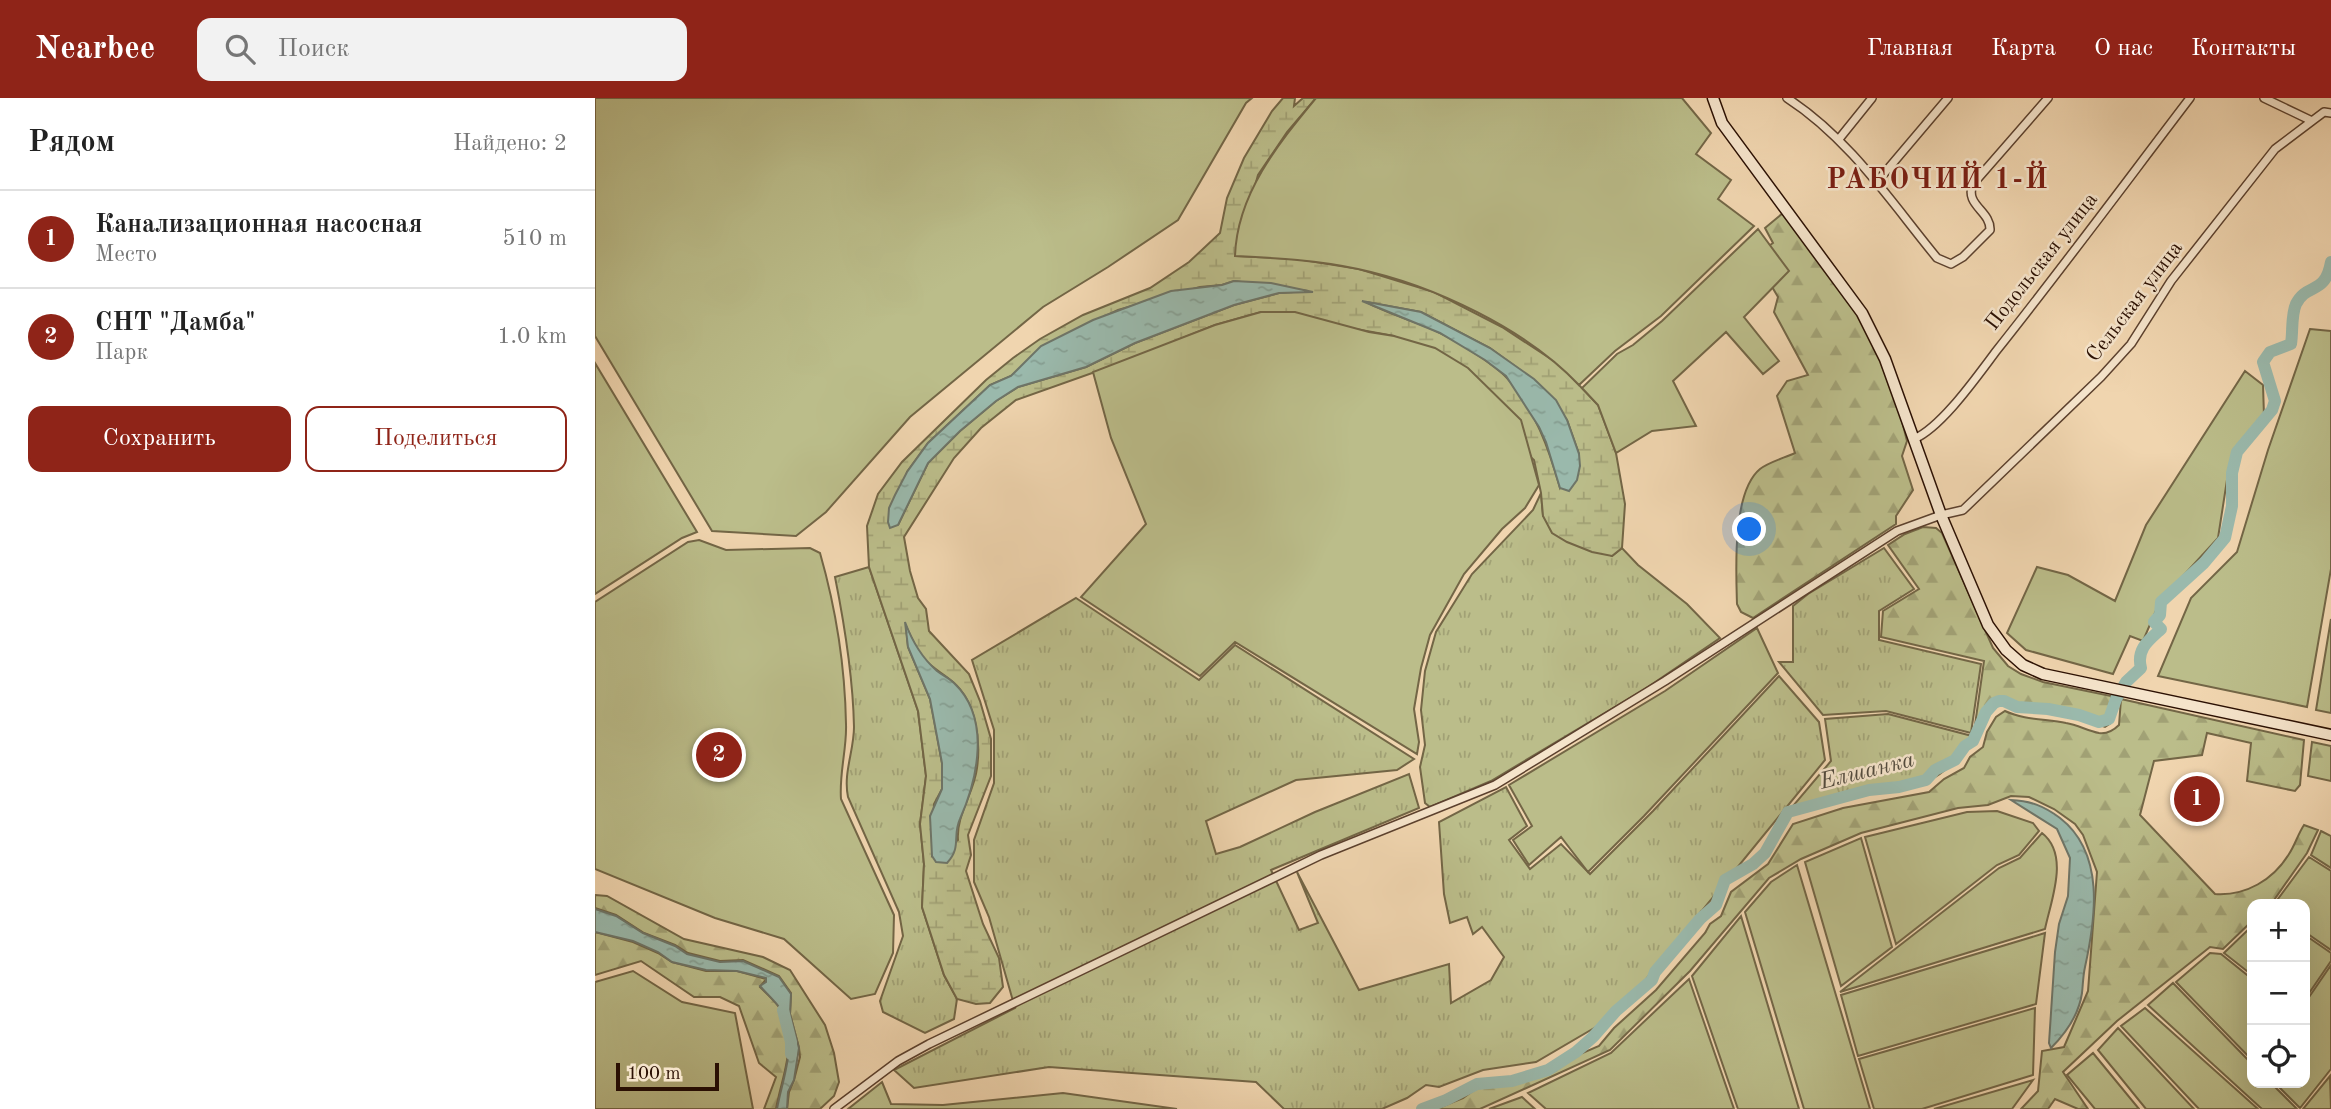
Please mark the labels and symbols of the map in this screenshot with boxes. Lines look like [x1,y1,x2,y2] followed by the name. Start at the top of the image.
[1826,160,2050,195] district label: РАБОЧИЙ 1‑Й
[1982,189,2102,335] street label: Подольская улица
[2083,238,2187,366] street label: Сельская улица
[1732,512,1766,546] your location
[696,729,742,781] pin: 2
[1816,748,1917,794] water label: Елшанка
[2174,773,2220,825] pin: 1
[616,1060,719,1092] scale bar

